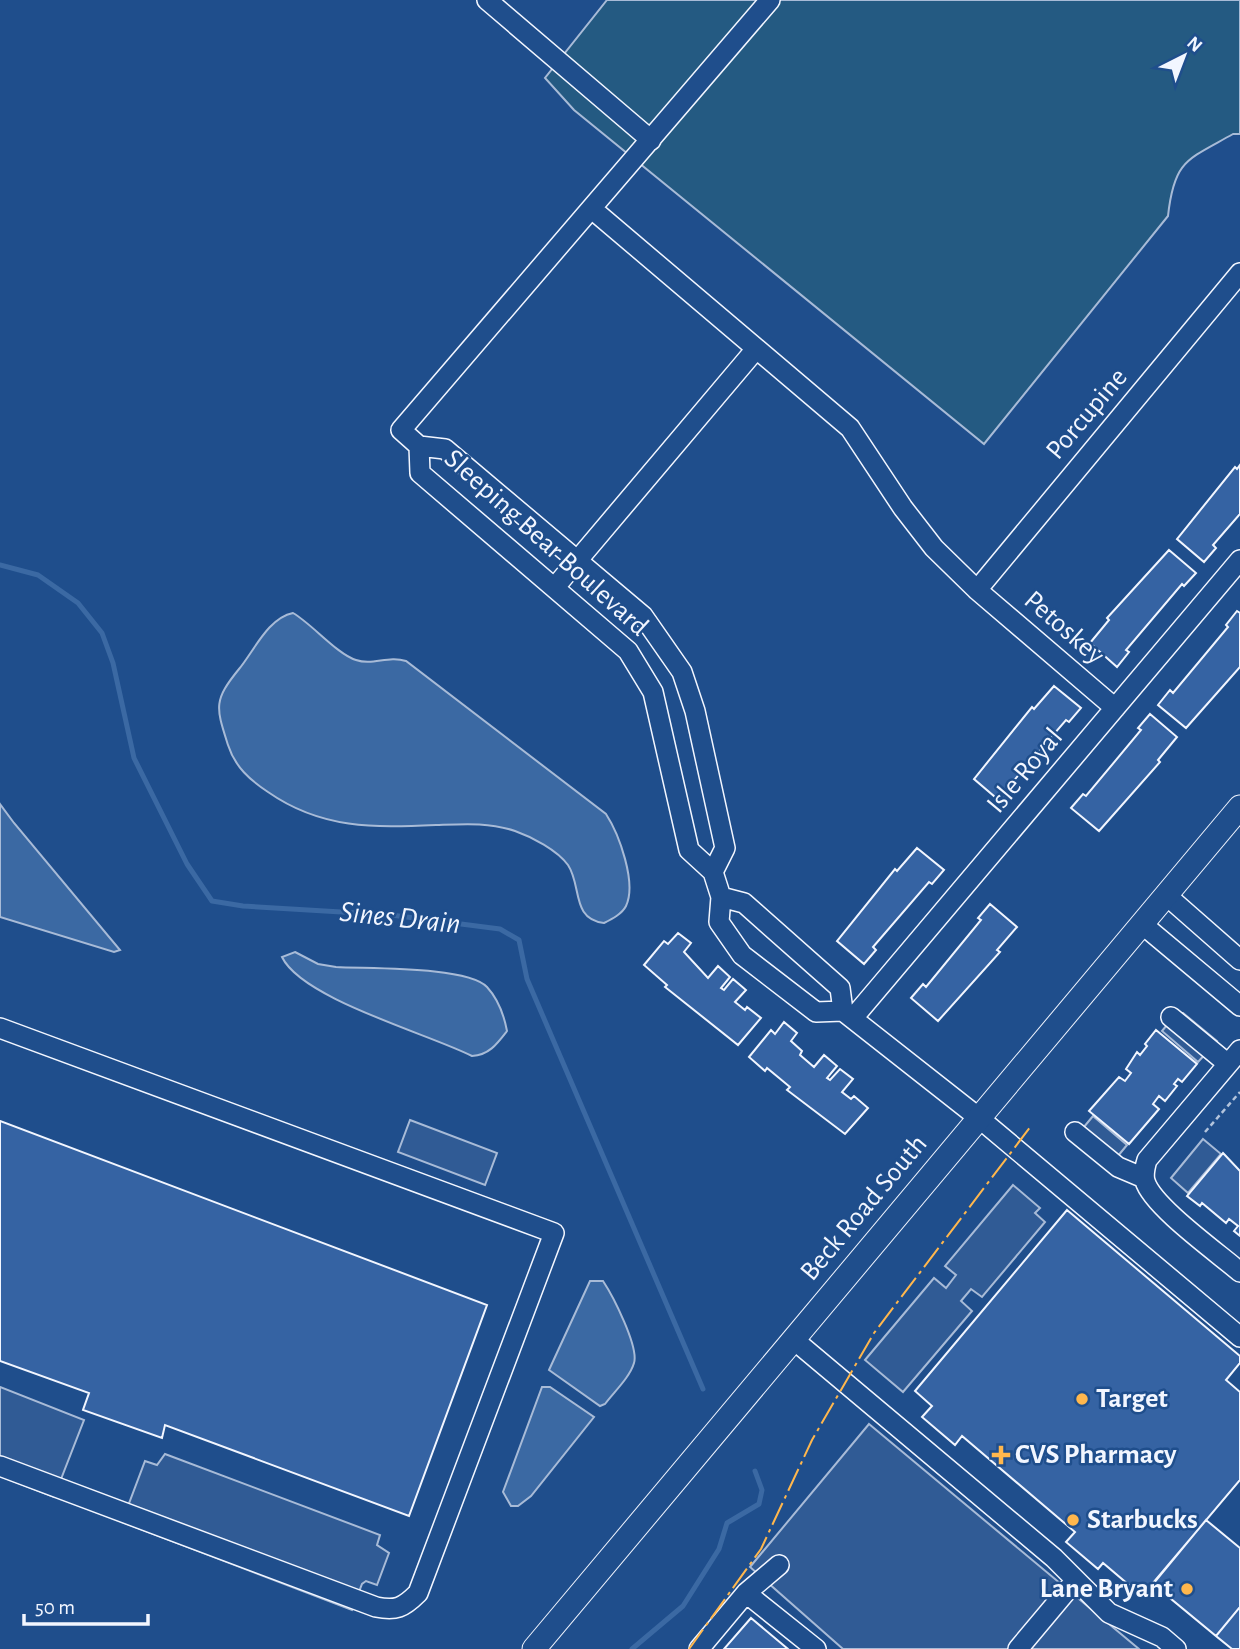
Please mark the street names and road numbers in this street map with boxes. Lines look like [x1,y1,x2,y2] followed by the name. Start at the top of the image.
[1041,363,1133,465] street label: Porcupine
[439,444,653,642] street label: Sleeping Bear Boulevard
[1019,586,1109,670] street label: Petoskey
[982,723,1068,819] street label: Isle Royal
[795,1130,933,1286] street label: Beck Road South

